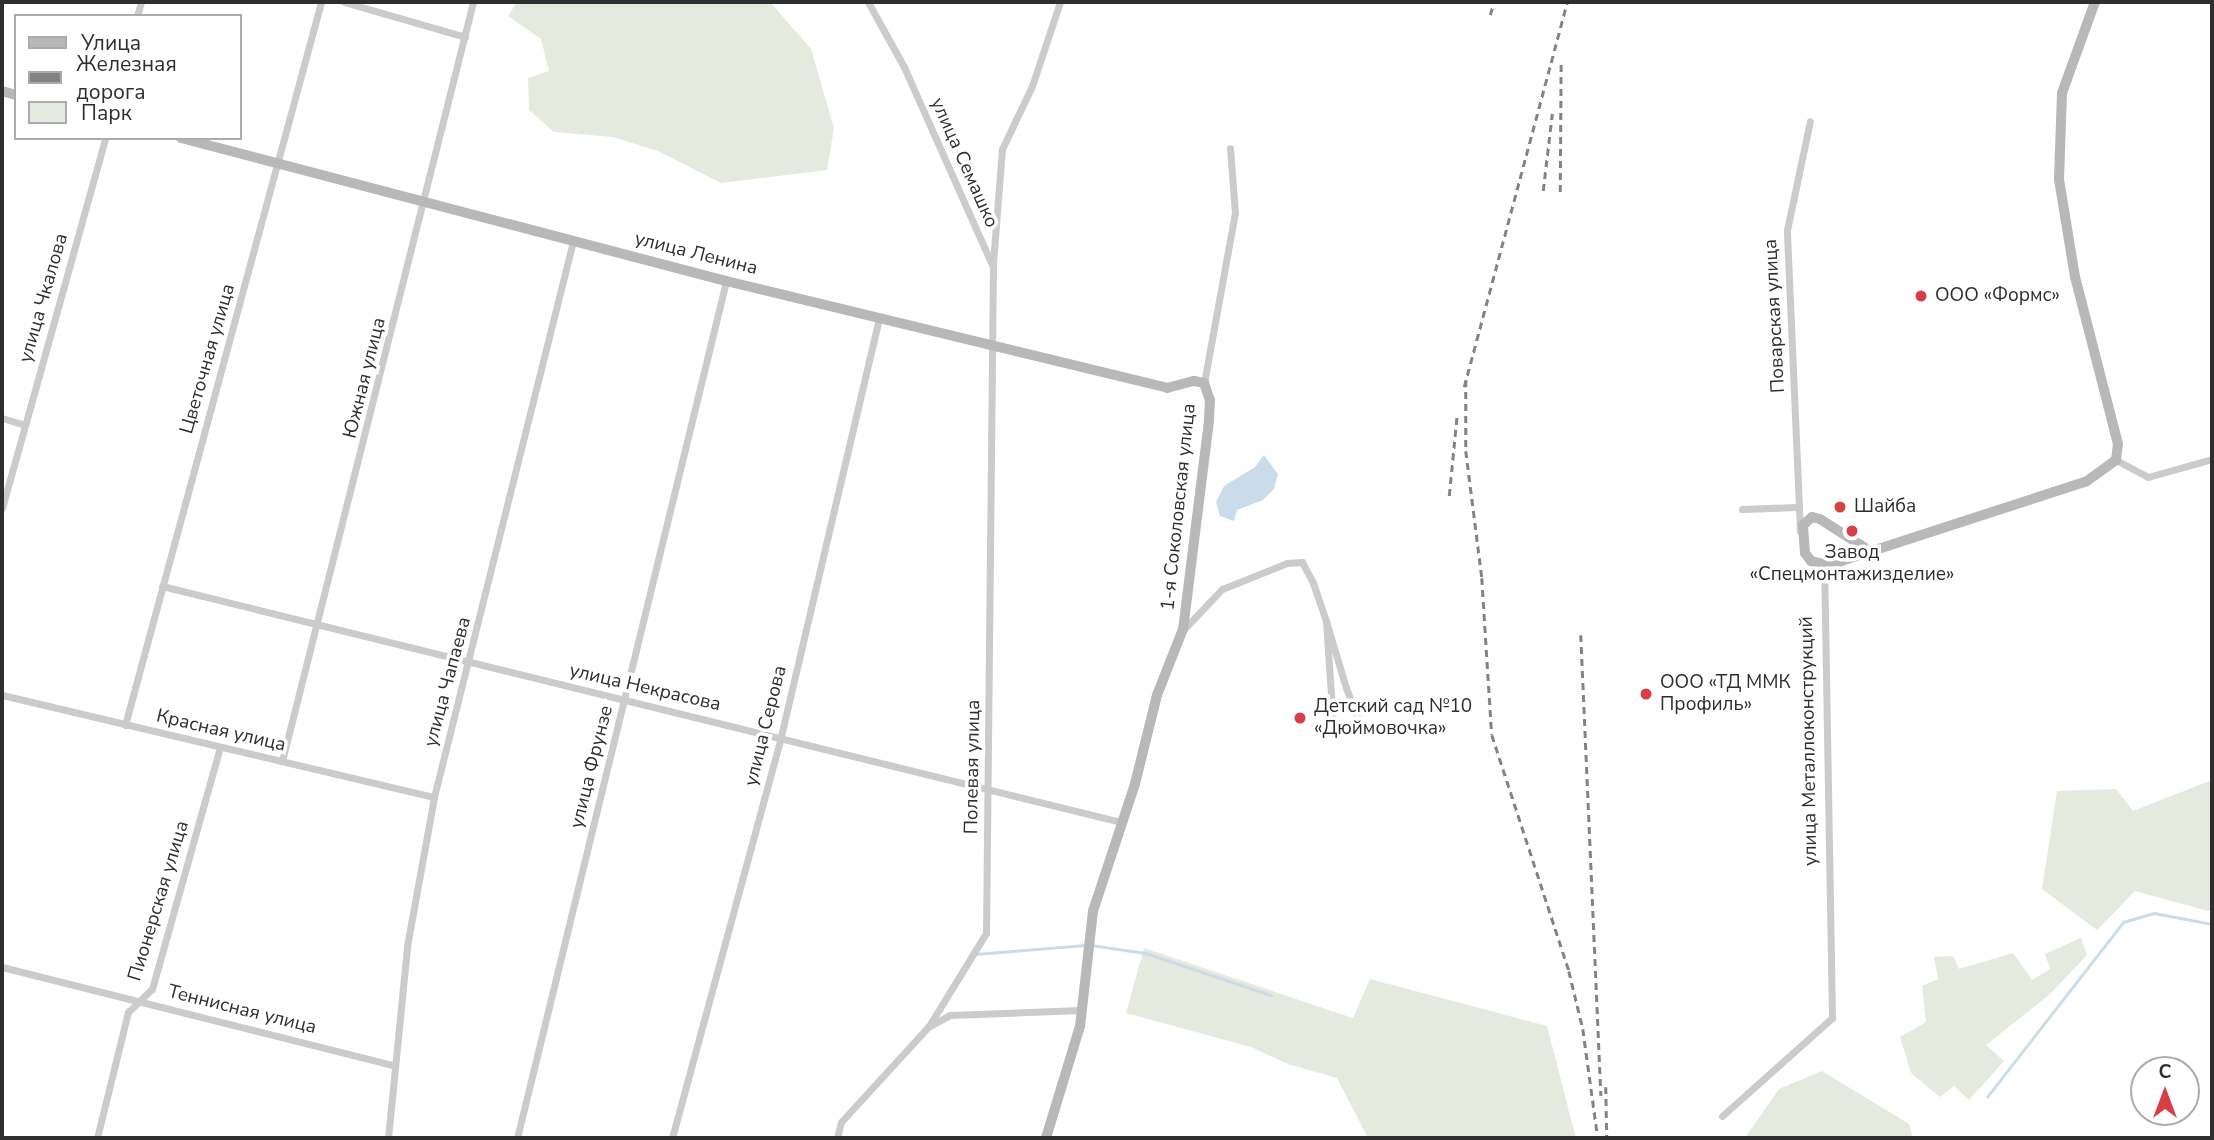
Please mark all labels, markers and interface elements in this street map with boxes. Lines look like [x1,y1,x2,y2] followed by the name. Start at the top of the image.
[14,14,242,140] legend
[81,29,141,57] text: Улица
[76,50,177,106] text: Железная дорога
[925,95,1003,231] street label: улица Семашко
[81,99,132,127] text: Парк
[632,228,760,280] street label: улица Ленина
[15,231,73,365] street label: улица Чкалова
[1760,238,1790,394] street label: Поварская улица
[176,281,240,437] street label: Цветочная улица
[1935,285,2060,307] place label: ООО «Формс»
[1913,288,1929,304] marker: ООО «Формс»
[339,315,391,441] street label: Южная улица
[1157,402,1201,612] street label: 1-я Соколовская улица
[1854,496,1916,518] place label: Шайба
[1832,499,1848,515] marker: Шайба
[1844,523,1860,539] marker: Завод «Спецмонтажизделие»
[1750,542,1954,586] place label: Завод «Спецмонтажизделие»
[420,615,476,749] street label: улица Чапаева
[1795,616,1823,866] street label: улица Металлоконструкций
[567,660,723,716] street label: улица Некрасова
[740,663,792,789] street label: улица Серова
[1660,672,1791,716] place label: ООО «ТД ММК Профиль»
[1638,686,1654,702] marker: ООО «ТД ММК Профиль»
[1314,696,1472,740] place label: Детский сад №10 «Дюймовочка»
[960,699,986,835] street label: Полевая улица
[566,703,618,831] street label: улица Фрунзе
[154,705,288,757] street label: Красная улица
[1292,710,1308,726] marker: Детский сад №10 «Дюймовочка»
[124,818,194,984] street label: Пионерская улица
[165,981,319,1039] street label: Теннисная улица
[2130,1056,2200,1126] north arrow
[2159,1059,2171,1085] text: С

